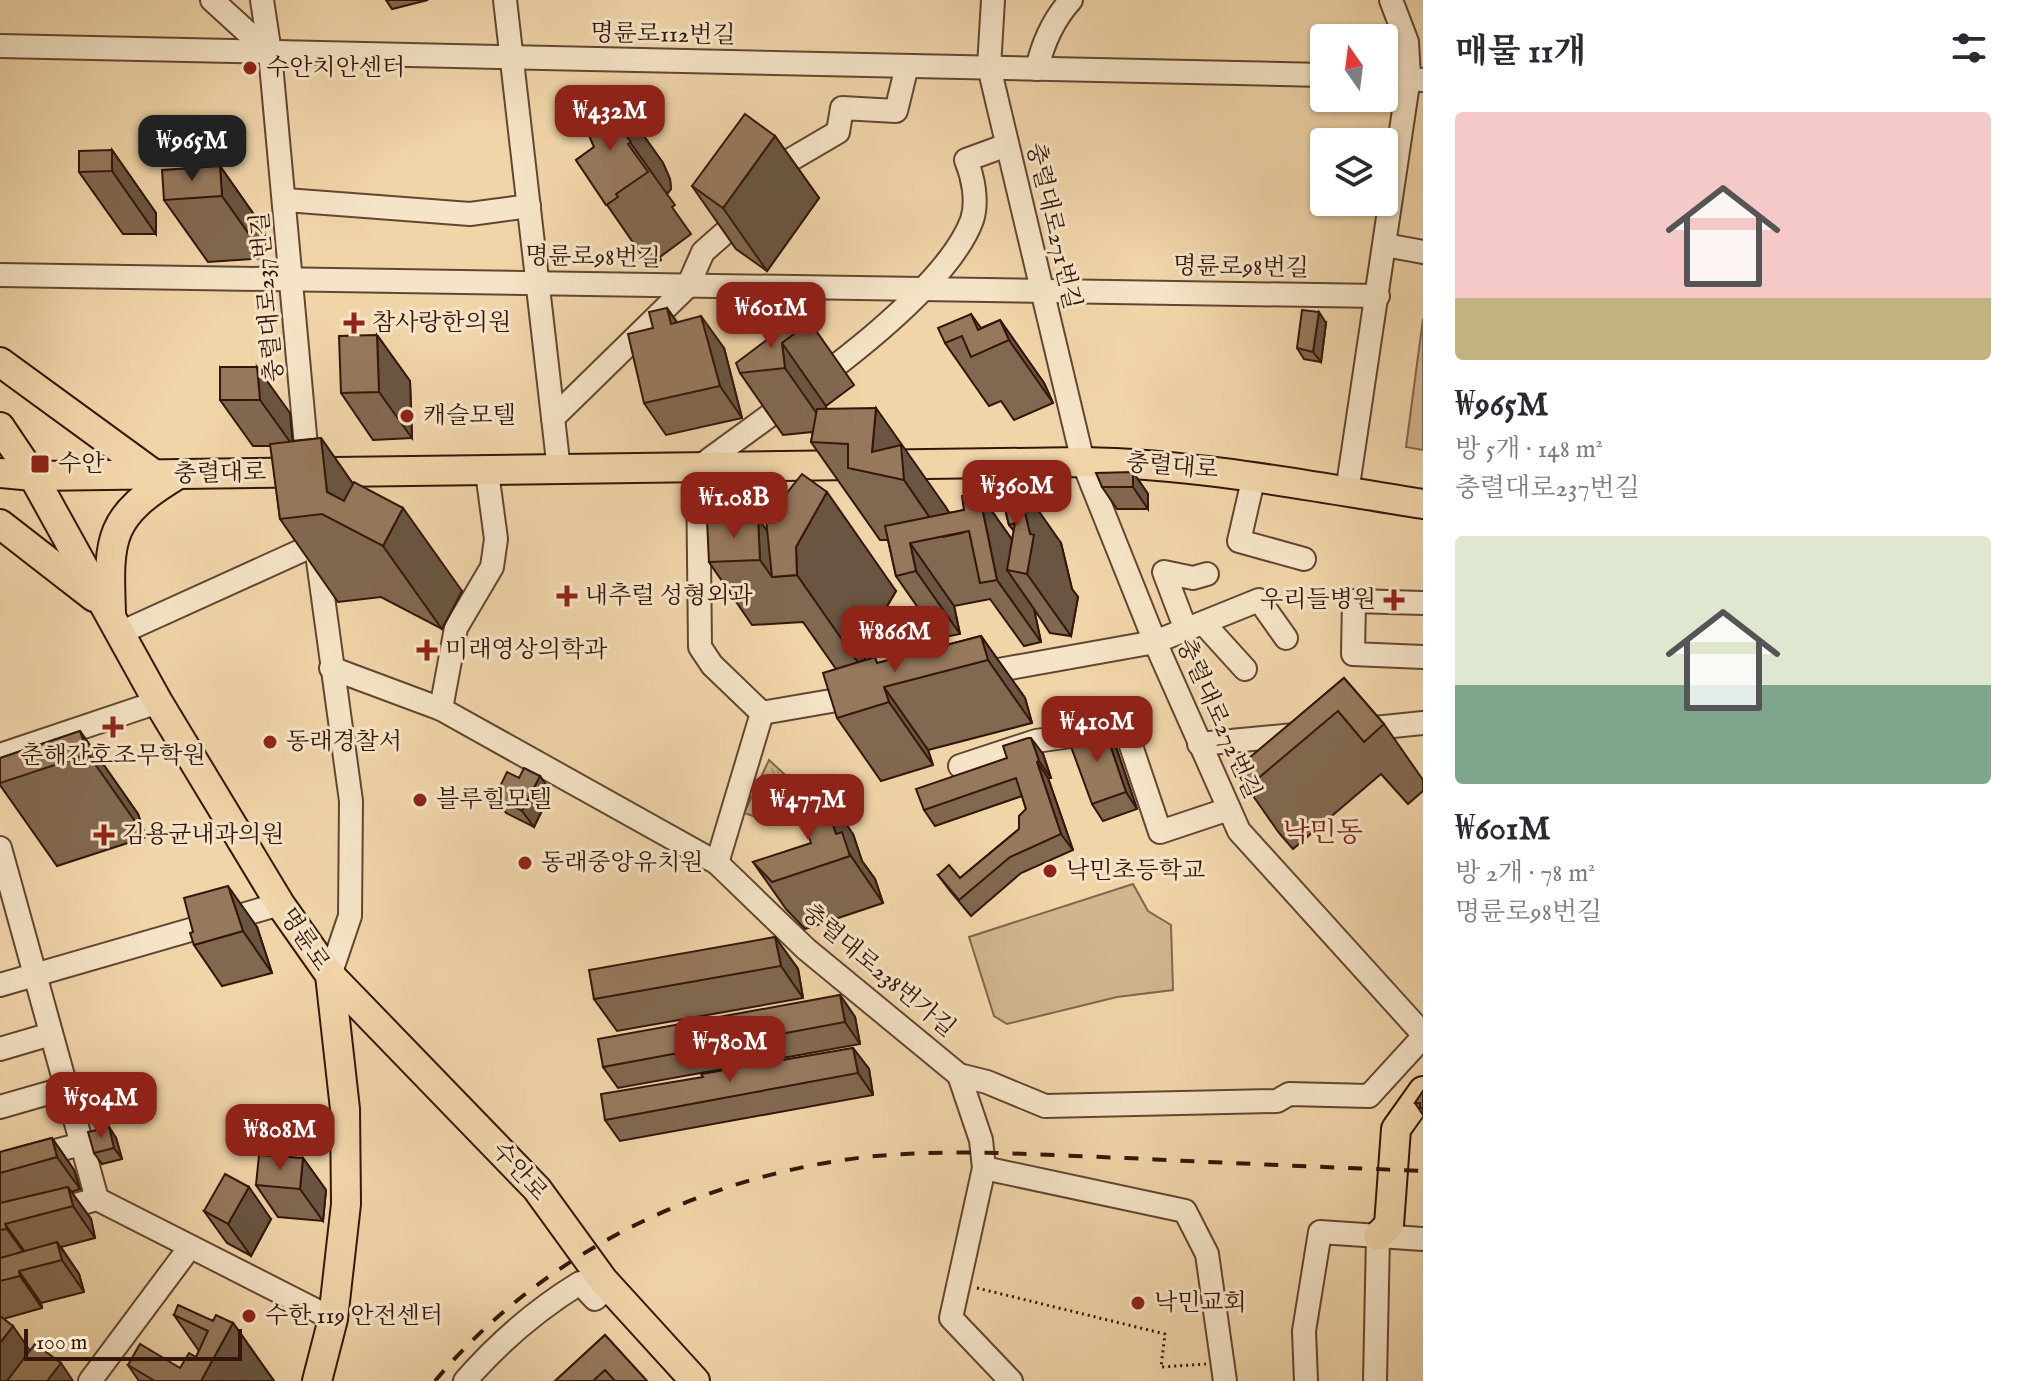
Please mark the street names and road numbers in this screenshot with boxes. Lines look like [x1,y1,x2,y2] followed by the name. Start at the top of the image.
[590,18,736,52] street label: 명륜로112번길
[1019,140,1087,312] street label: 충렬대로271번길
[245,211,291,383] street label: 충렬대로237번길
[525,241,661,275] street label: 명륜로98번길
[1173,251,1309,285] street label: 명륜로98번길
[1124,448,1220,486] street label: 충렬대로
[173,458,267,490] street label: 충렬대로
[1169,634,1267,804] street label: 충렬대로272번길
[795,897,961,1045] street label: 충렬대로238번가길
[272,902,336,978] street label: 명륜로
[484,1136,554,1208] street label: 수안로

